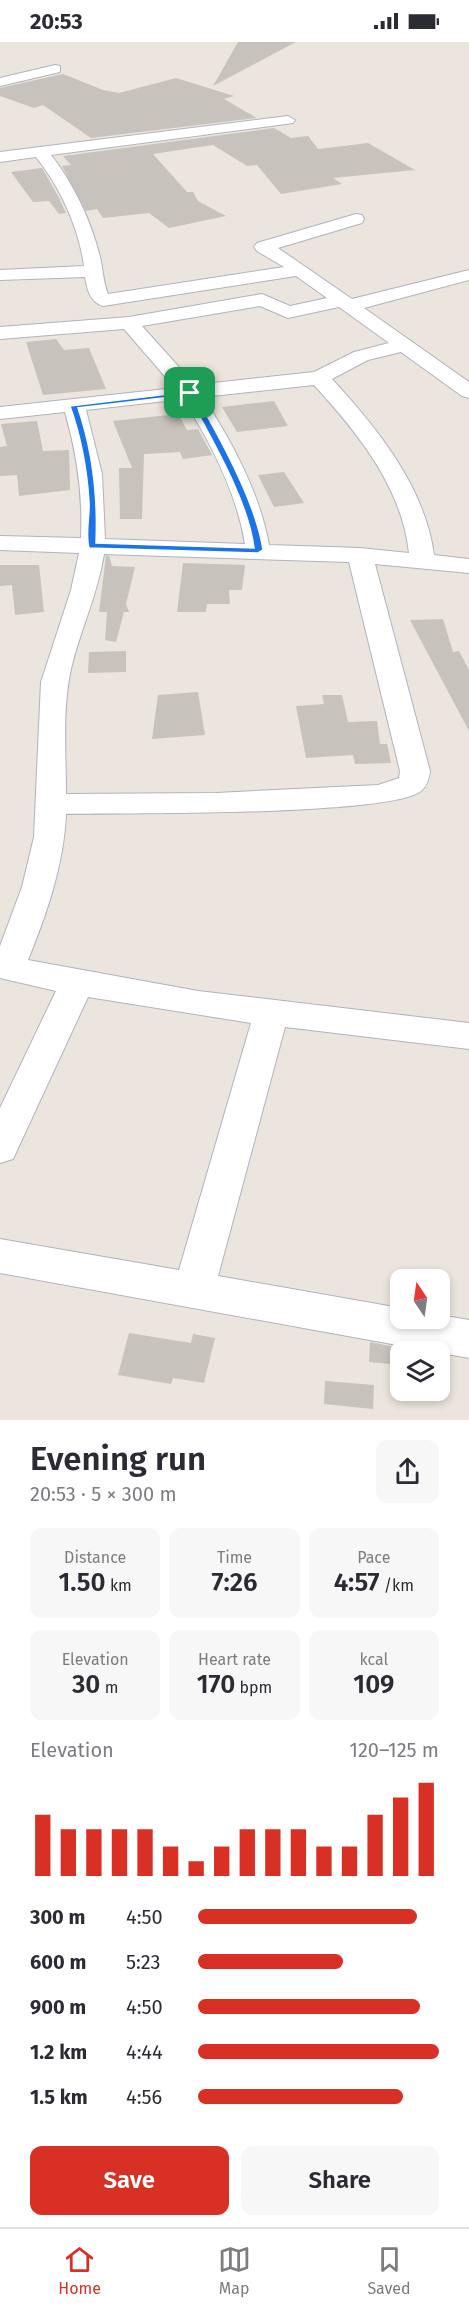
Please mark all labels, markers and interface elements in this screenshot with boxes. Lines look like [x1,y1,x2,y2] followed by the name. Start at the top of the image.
[30,8,83,35] text: 20:53
[164,367,215,418] pin
[173,376,206,409] icon: arrive
[390,1269,450,1329] north arrow
[390,1269,450,1401] map controls
[390,1341,450,1401] button: layers
[30,1439,206,1479] text: Evening run
[376,1440,439,1503] button: share
[30,1482,177,1506] text: 20:53 · 5 × 300 m
[64,1548,126,1567] text: Distance
[217,1548,252,1567] text: Time
[357,1548,390,1567] text: Pace
[59,1567,106,1598] text: 1.50
[211,1567,258,1598] text: 7:26
[334,1567,380,1598] text: 4:57
[106,1576,132,1595] text: km
[380,1576,414,1595] text: /km
[62,1650,129,1669] text: Elevation
[198,1650,271,1669] text: Heart rate
[359,1650,388,1669] text: kcal
[72,1669,100,1700] text: 30
[197,1669,235,1700] text: 170
[353,1669,394,1700] text: 109
[100,1678,118,1697] text: m
[235,1678,272,1697] text: bpm
[30,1738,114,1762] text: Elevation
[349,1738,439,1762] text: 120–125 m
[30,1905,85,1929] text: 300 m
[126,1905,163,1929] text: 4:50
[30,1950,86,1974] text: 600 m
[126,1950,161,1974] text: 5:23
[30,1995,86,2019] text: 900 m
[126,1995,163,2019] text: 4:50
[30,2040,87,2064] text: 1.2 km
[126,2040,163,2064] text: 4:44
[30,2085,88,2109] text: 1.5 km
[126,2085,162,2109] text: 4:56
[30,2146,229,2215] button: Save
[241,2146,439,2215] button: Share
[58,2243,101,2298] tab: Home
[218,2243,251,2298] tab: Map
[367,2243,411,2298] tab: Saved

